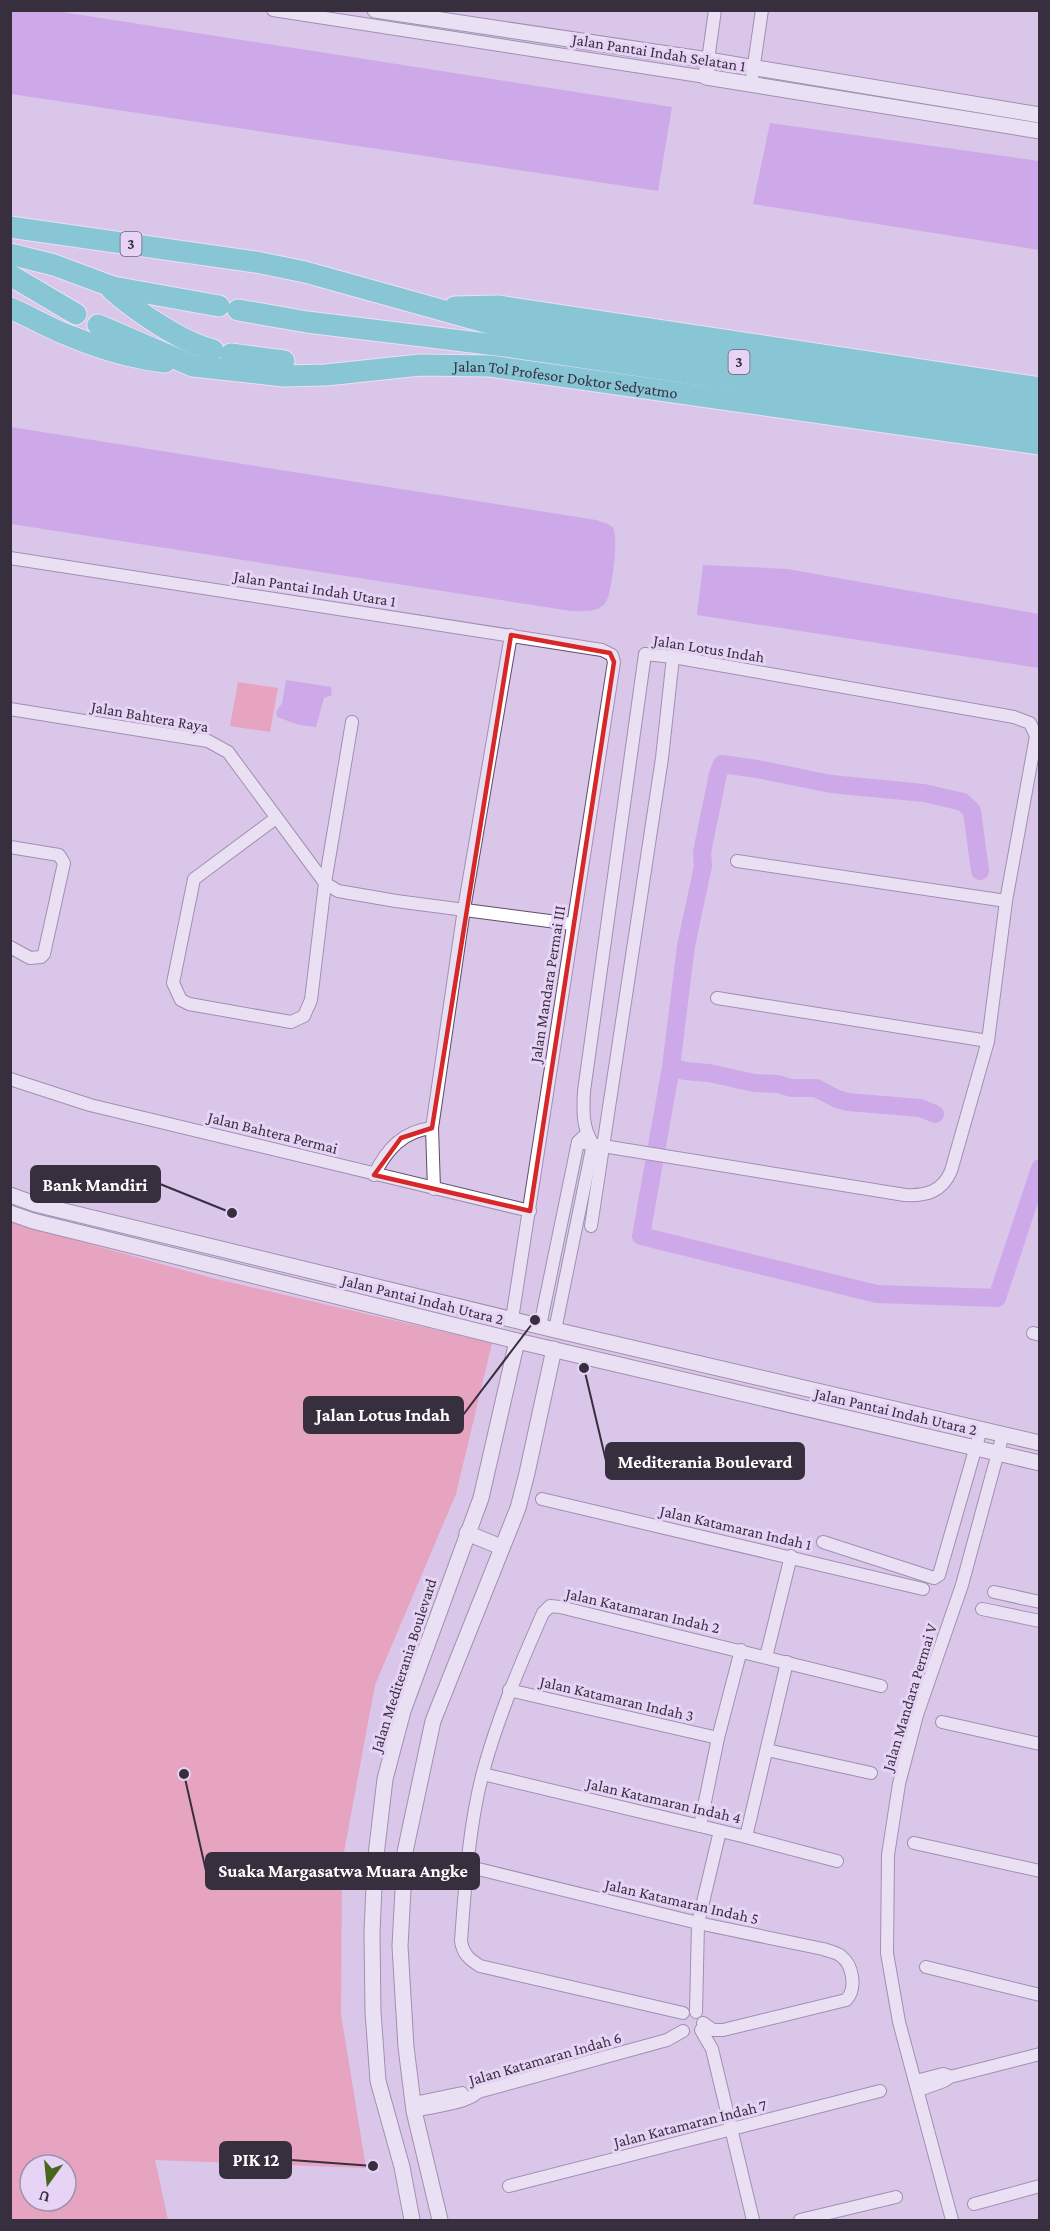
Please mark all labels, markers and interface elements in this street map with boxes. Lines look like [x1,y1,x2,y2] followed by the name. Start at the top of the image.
[569,30,747,76] street label: Jalan Pantai Indah Selatan 1
[120,232,142,256] road number: 3
[728,350,750,374] road number: 3
[451,357,679,402] street label: Jalan Tol Profesor Doktor Sedyatmo
[231,567,397,611] street label: Jalan Pantai Indah Utara 1
[650,631,766,667] street label: Jalan Lotus Indah
[88,697,210,736] street label: Jalan Bahtera Raya
[526,904,569,1066] street label: Jalan Mandara Permai III
[204,1108,339,1158] street label: Jalan Bahtera Permai
[31,1166,160,1202] callout: Bank Mandiri
[42,1175,148,1195] text: Bank Mandiri
[338,1271,506,1329] street label: Jalan Pantai Indah Utara 2
[811,1384,979,1440] street label: Jalan Pantai Indah Utara 2
[304,1397,463,1433] callout: Jalan Lotus Indah
[314,1405,451,1425] text: Jalan Lotus Indah
[606,1443,804,1479] callout: Mediterania Boulevard
[618,1452,793,1472] text: Mediterania Boulevard
[656,1501,813,1554] street label: Jalan Katamaran Indah 1
[367,1576,441,1756] street label: Jalan Mediterania Boulevard
[562,1584,722,1638] street label: Jalan Katamaran Indah 2
[878,1621,941,1775] street label: Jalan Mandara Permai V
[536,1672,696,1725] street label: Jalan Katamaran Indah 3
[583,1774,743,1828] street label: Jalan Katamaran Indah 4
[206,1853,479,1889] callout: Suaka Margasatwa Muara Angke
[218,1861,468,1881] text: Suaka Margasatwa Muara Angke
[601,1875,761,1928] street label: Jalan Katamaran Indah 5
[465,2029,624,2090] street label: Jalan Katamaran Indah 6
[610,2096,769,2152] street label: Jalan Katamaran Indah 7
[220,2142,291,2178] callout: PIK 12
[233,2150,279,2170] text: PIK 12
[18,2153,78,2213] north arrow
[37,2187,52,2207] text: U

